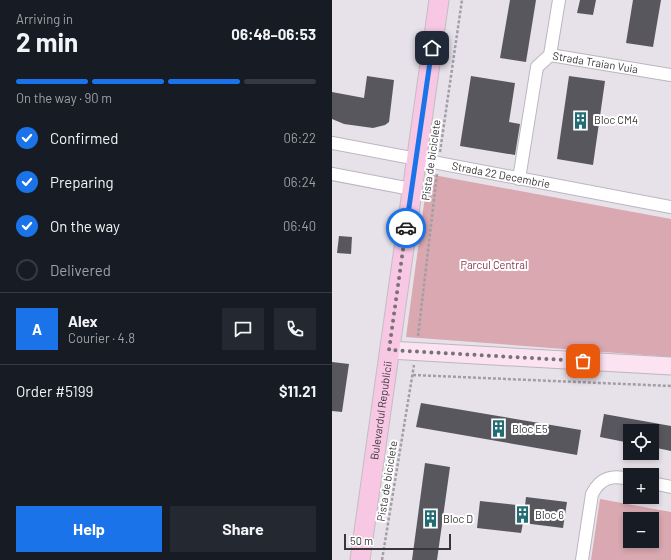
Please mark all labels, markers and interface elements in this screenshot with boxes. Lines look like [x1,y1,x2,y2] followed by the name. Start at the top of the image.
[16,11,73,27] text: Arriving in
[231,25,316,43] text: 06:48–06:53
[16,26,78,57] text: 2 min
[415,31,449,65] pin
[421,37,443,59] icon: home
[552,49,639,75] street label: Strada Traian Vuia
[16,90,112,106] text: On the way · 90 m
[571,110,591,130] building icon: Bloc CM4
[594,113,638,126] place label: Bloc CM4
[418,119,443,201] street label: Pista de biciclete
[16,127,38,149] icon: check
[50,129,118,147] text: Confirmed
[284,130,316,146] text: 06:22
[451,159,552,190] street label: Strada 22 Decembrie
[16,171,38,193] icon: check
[50,173,114,191] text: Preparing
[283,174,316,190] text: 06:24
[386,208,426,248] courier
[16,215,38,237] icon: check
[50,217,120,235] text: On the way
[395,217,417,239] icon: car
[283,218,316,234] text: 06:40
[461,258,528,271] park label: Parcul Central
[50,261,111,279] text: Delivered
[222,308,264,350] button: chat
[274,308,316,350] button: phone
[68,312,98,330] text: Alex
[32,320,42,338] text: A
[68,330,135,346] text: Courier · 4.8
[566,344,600,378] pin
[572,350,594,372] icon: bag
[367,360,394,461] street label: Bulevardul Republicii
[16,382,93,400] text: Order #5199
[279,382,316,400] text: $11.21
[489,419,509,439] building icon: Bloc E5
[512,422,548,435] place label: Bloc E5
[623,424,659,548] map controls
[623,424,659,460] button: locate
[374,439,399,522] street label: Pista de biciclete
[623,468,659,504] button: +
[512,505,532,525] building icon: Bloc 6
[16,506,162,552] button: Help
[170,506,316,552] button: Share
[535,508,564,521] place label: Bloc 6
[420,509,440,529] building icon: Bloc D
[443,512,473,525] place label: Bloc D
[623,512,659,548] button: −
[344,532,451,551] scale bar
[350,534,373,547] text: 50 m

